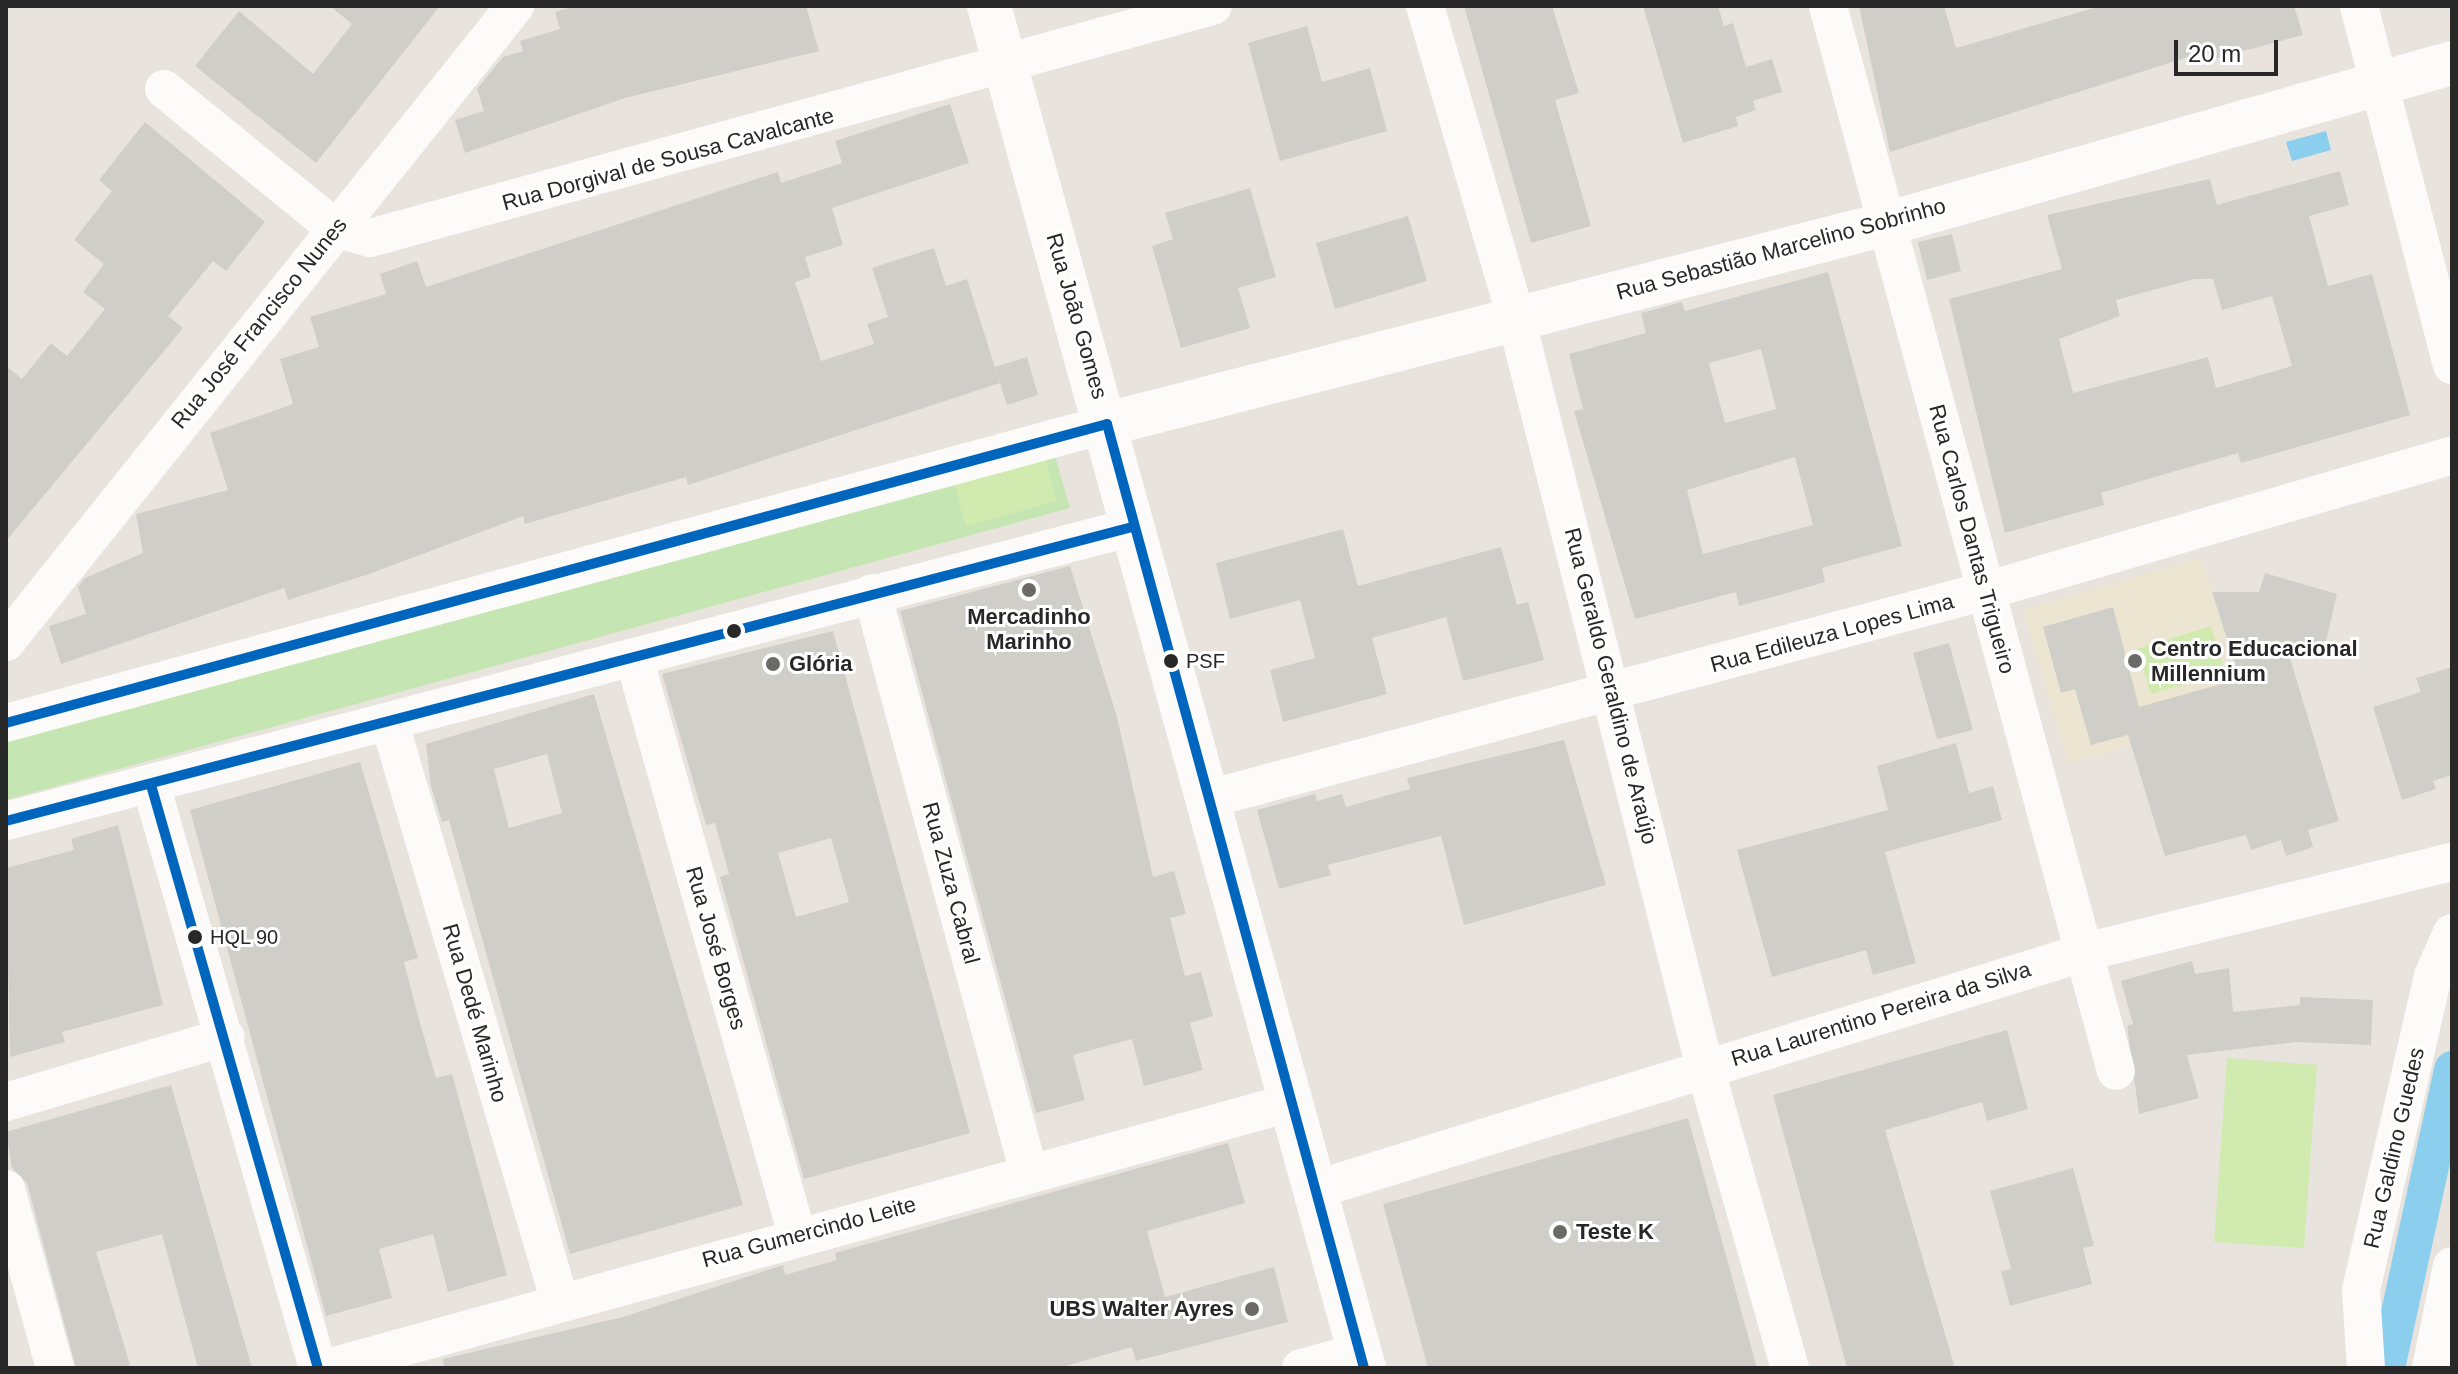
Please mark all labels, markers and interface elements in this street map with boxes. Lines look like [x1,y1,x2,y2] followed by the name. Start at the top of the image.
[2178,24,2282,74] scale bar
[2188,40,2241,67] text: 20 m
[499,102,837,216] street label: Rua Dorgival de Sousa Cavalcante
[1613,192,1949,306] street label: Rua Sebastião Marcelino Sobrinho
[166,212,352,434] street label: Rua José Francisco Nunes
[1041,230,1113,402] street label: Rua João Gomes
[1923,401,2021,677] street label: Rua Carlos Dantas Trigueiro
[1559,524,1663,848] street label: Rua Geraldo Geraldino de Araújo
[1020,581,1038,599] marker: Mercadinho Marinho
[1707,588,1957,678] street label: Rua Edileuza Lopes Lima
[967,603,1091,654] place label: Mercadinho Marinho
[726,623,742,639] unlabelled marker
[2151,635,2358,686] place label: Centro Educacional Millennium
[1186,649,1225,673] place label: PSF
[789,651,853,677] place label: Glória
[2126,652,2144,670] marker: Centro Educacional Millennium
[1163,653,1179,669] marker: PSF
[764,655,782,673] marker: Glória
[917,799,985,967] street label: Rua Zuza Cabral
[680,863,752,1033] street label: Rua José Borges
[437,921,513,1105] street label: Rua Dedé Marinho
[210,925,279,949] place label: HQL 90
[187,929,203,945] marker: HQL 90
[1728,956,2034,1072] street label: Rua Laurentino Pereira da Silva
[2358,1045,2430,1251] street label: Rua Galdino Guedes
[699,1191,919,1273] street label: Rua Gumercindo Leite
[1576,1219,1654,1245] place label: Teste K
[1551,1223,1569,1241] marker: Teste K
[1049,1296,1234,1322] place label: UBS Walter Ayres
[1241,1298,1263,1320] marker: UBS Walter Ayres

